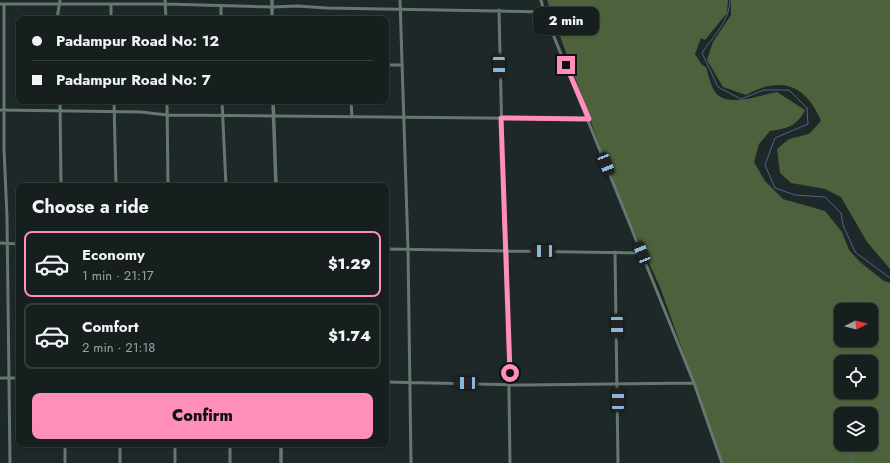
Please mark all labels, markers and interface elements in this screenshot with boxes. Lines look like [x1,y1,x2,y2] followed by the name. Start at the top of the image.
[533,7,599,35] callout: 2 min
[549,11,583,30] text: 2 min
[56,30,219,52] text: Padampur Road No: 12
[493,54,505,78] car
[557,56,575,74] route end
[56,69,211,91] text: Padampur Road No: 7
[596,151,616,177] car
[32,194,149,220] text: Choose a ride
[632,240,652,266] car
[82,244,145,266] text: Economy
[531,245,555,257] car
[34,246,70,282] icon: car
[328,253,371,275] text: $1.29
[82,266,154,285] text: 1 min · 21:17
[834,303,878,347] north arrow
[834,303,878,451] map controls
[611,314,623,338] car
[82,316,139,338] text: Comfort
[34,318,70,354] icon: car
[328,325,371,347] text: $1.74
[82,338,155,357] text: 2 min · 21:18
[834,355,878,399] button: locate
[501,364,519,382] route start
[454,377,478,389] car
[612,388,624,412] car
[32,393,373,439] button: Confirm
[834,407,878,451] button: layers

